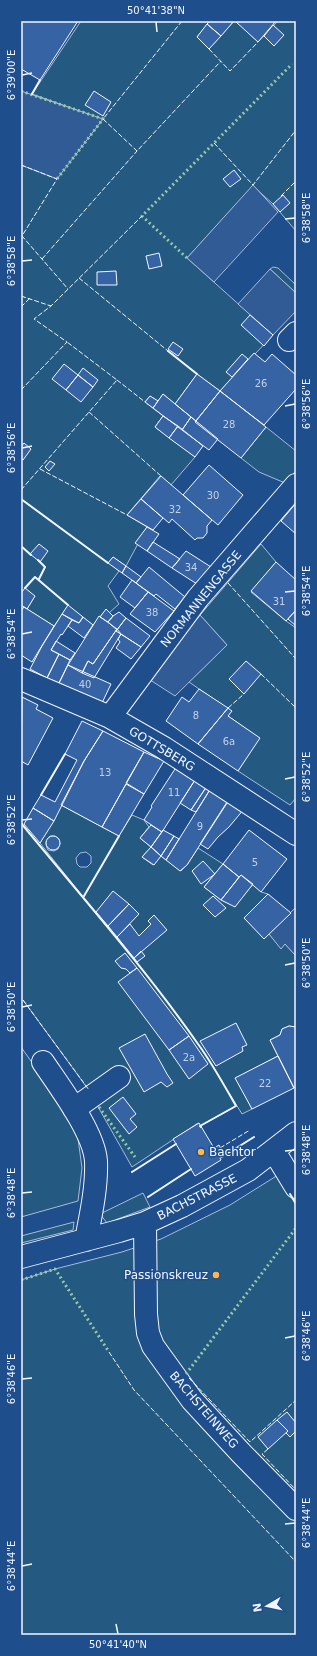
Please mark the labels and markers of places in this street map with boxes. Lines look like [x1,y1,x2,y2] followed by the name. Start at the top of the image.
[209,1145,256,1159] place label: Bachtor
[196,1147,206,1157] marker: Bachtor
[124,1268,208,1282] place label: Passionskreuz
[211,1270,221,1280] marker: Passionskreuz

